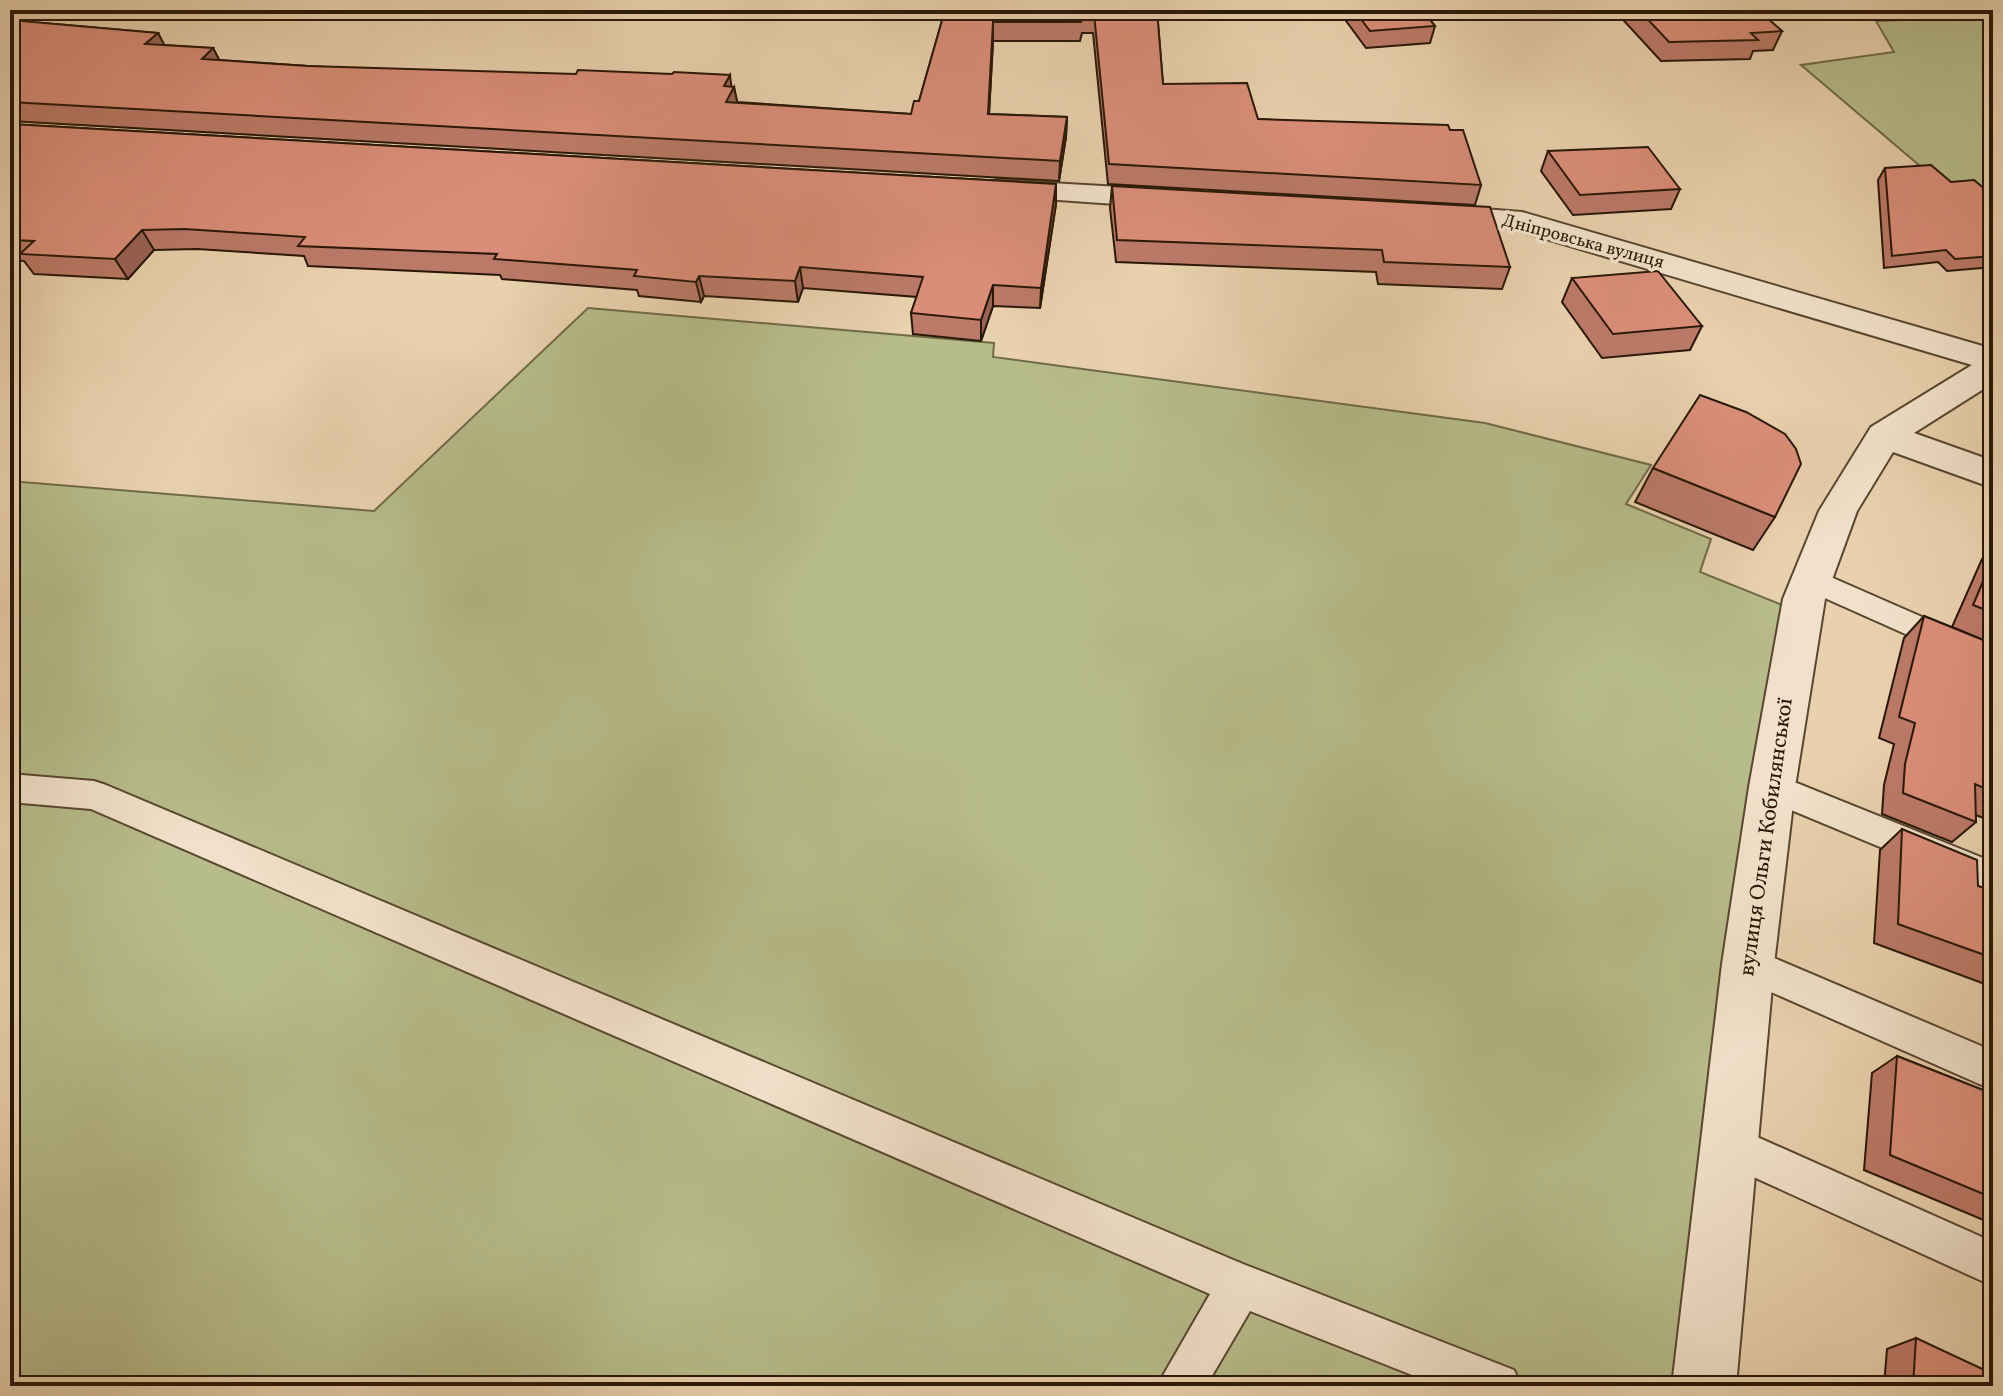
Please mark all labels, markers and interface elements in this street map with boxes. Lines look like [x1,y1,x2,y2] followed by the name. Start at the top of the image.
[1499,208,1667,276] street label: Дніпровська вулиця
[1732,696,1802,978] street label: вулиця Ольги Кобилянської

